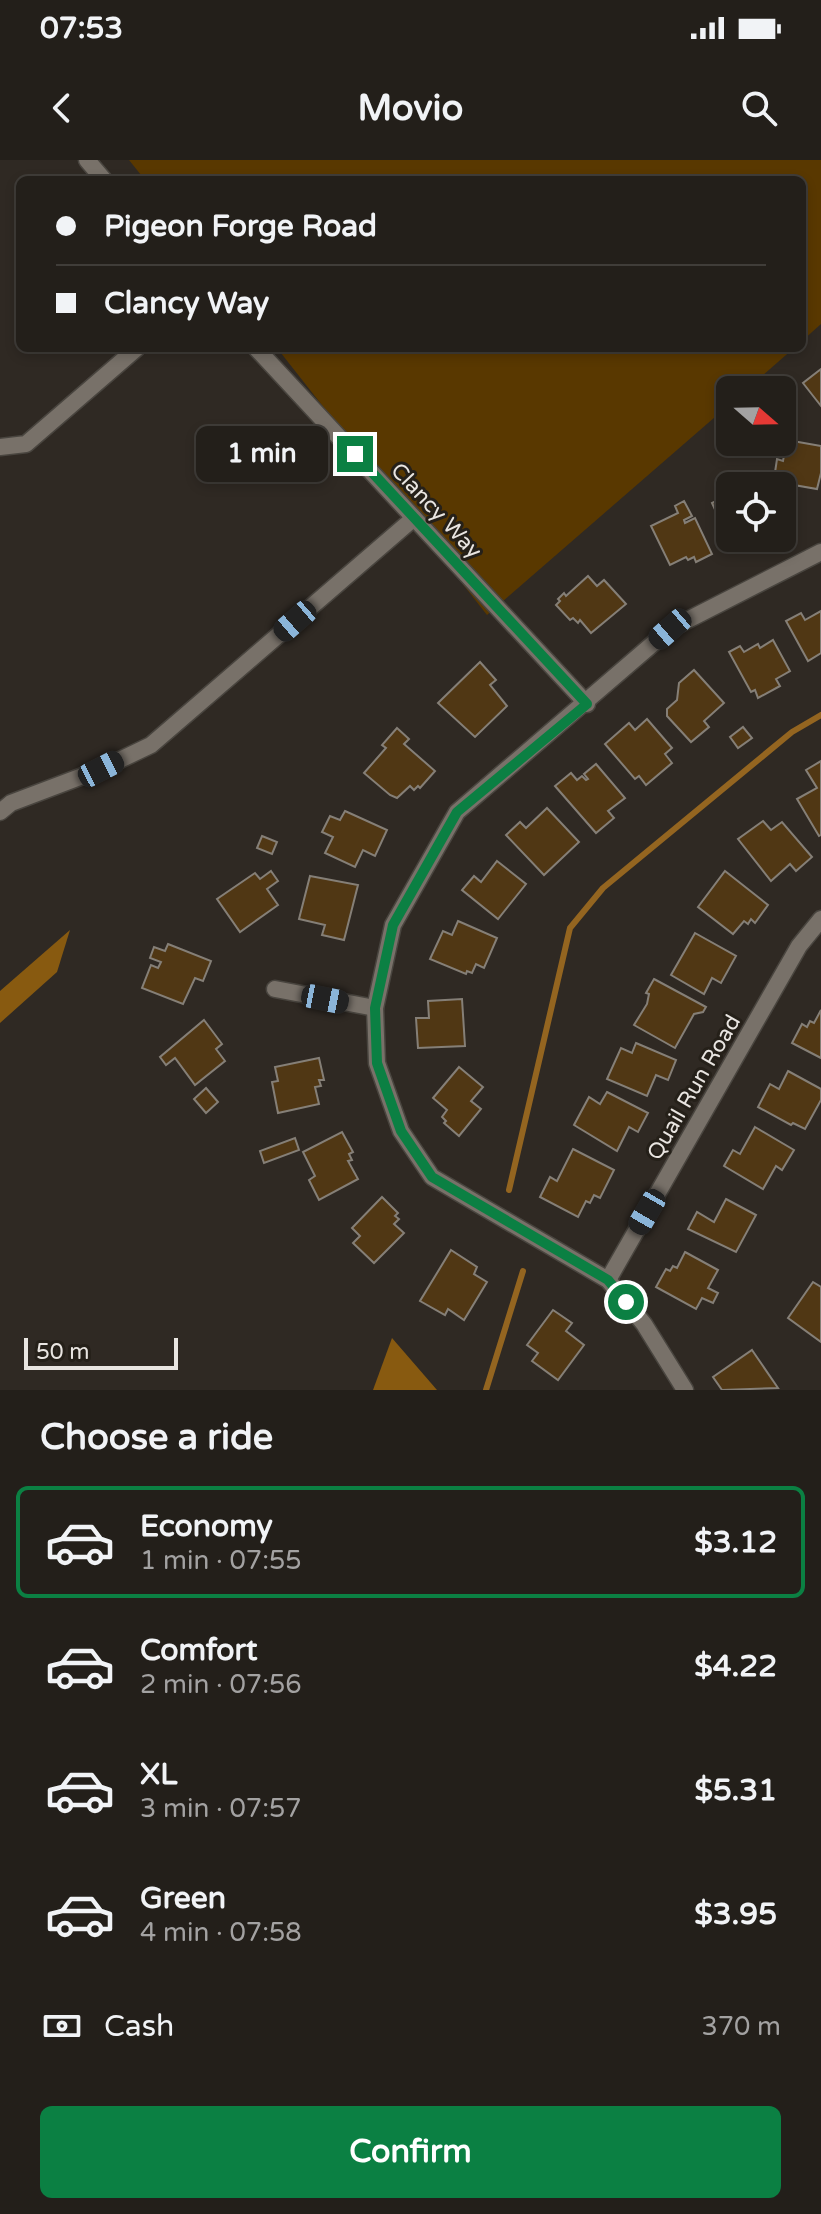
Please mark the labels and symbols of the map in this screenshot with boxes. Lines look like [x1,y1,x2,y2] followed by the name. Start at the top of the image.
[716,376,796,456] north arrow
[195,426,327,482] callout: 1 min
[337,436,373,472] route end
[385,458,487,564] street label: Clancy Way
[269,596,321,646] car
[644,604,696,654] car
[74,747,128,791] car
[299,983,351,1015] car
[642,1010,746,1165] street label: Quail Run Road
[625,1185,669,1239] car
[608,1284,644,1320] route start
[24,1334,178,1370] scale bar

